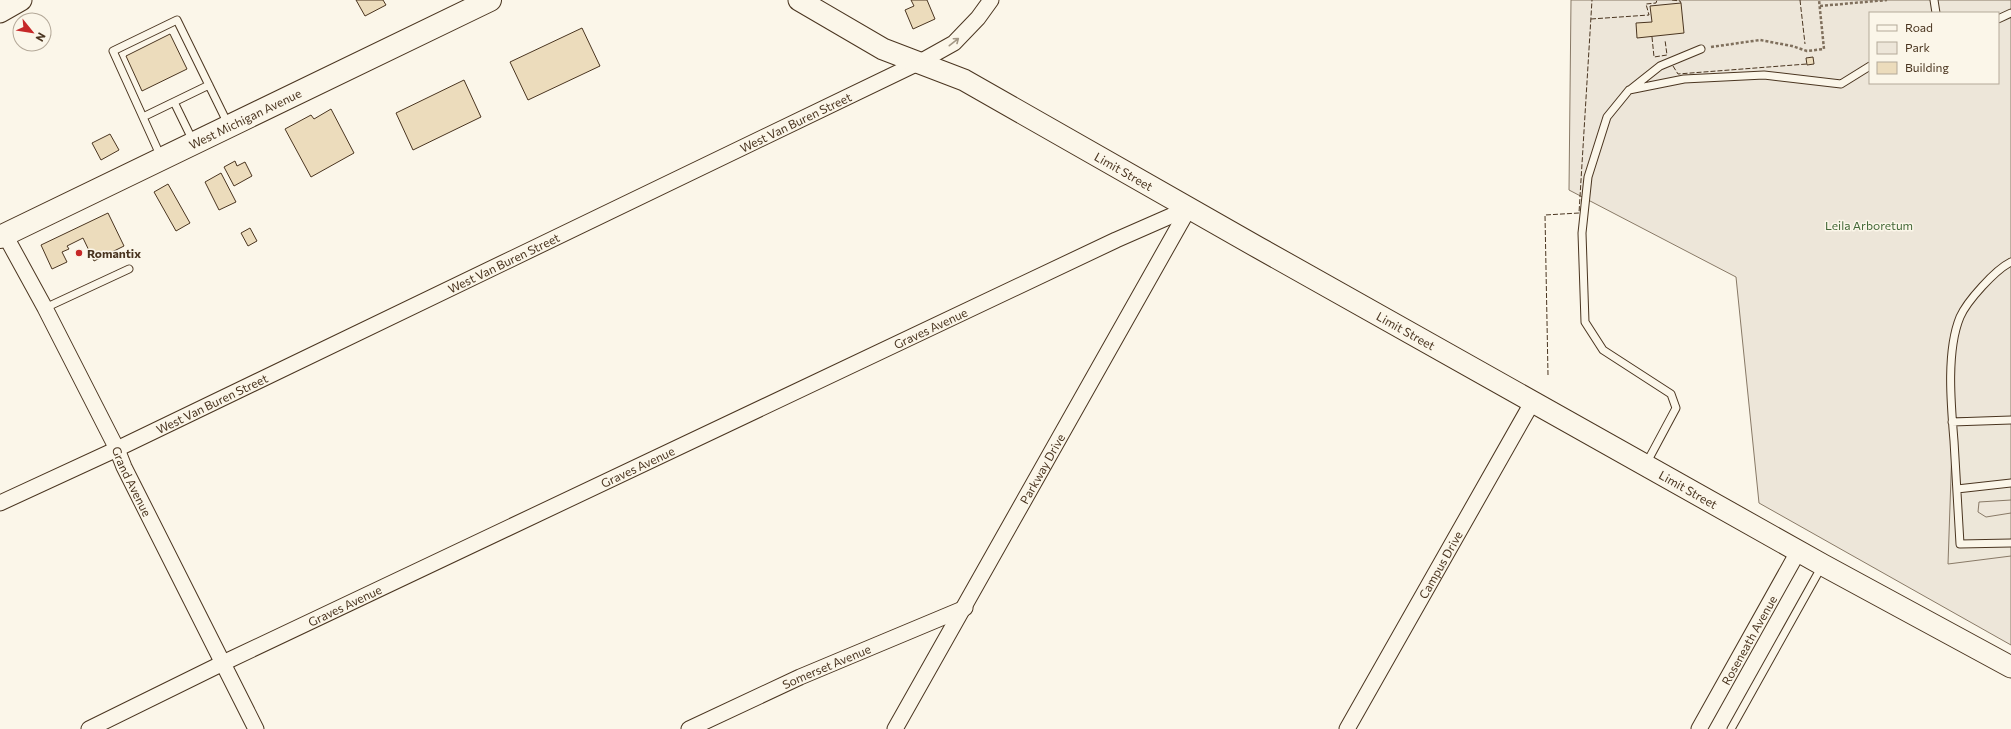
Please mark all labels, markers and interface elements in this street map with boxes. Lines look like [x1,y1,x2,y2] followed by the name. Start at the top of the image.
[12,12,52,52] north arrow
[1869,12,1999,84] legend
[1905,20,1933,34] text: Road
[33,30,49,44] text: N
[948,38,959,46] one-way arrow
[1905,40,1931,54] text: Park
[1905,60,1949,74] text: Building
[186,86,303,152] street label: West Michigan Avenue
[737,89,854,155] street label: West Van Buren Street
[1092,149,1156,193] street label: Limit Street
[1825,218,1913,232] park label: Leila Arboretum
[446,230,562,295] street label: West Van Buren Street
[87,246,141,260] place label: Romantix
[74,248,84,258] marker: Romantix
[891,305,969,351] street label: Graves Avenue
[1374,309,1438,353] street label: Limit Street
[154,371,270,436] street label: West Van Buren Street
[1017,431,1067,506] street label: Parkway Drive
[598,443,677,490] street label: Graves Avenue
[110,444,155,518] street label: Grand Avenue
[1657,467,1720,511] street label: Limit Street
[1415,528,1465,601] street label: Campus Drive
[306,582,384,629] street label: Graves Avenue
[1718,593,1779,687] street label: Roseneath Avenue
[780,641,873,691] street label: Somerset Avenue

